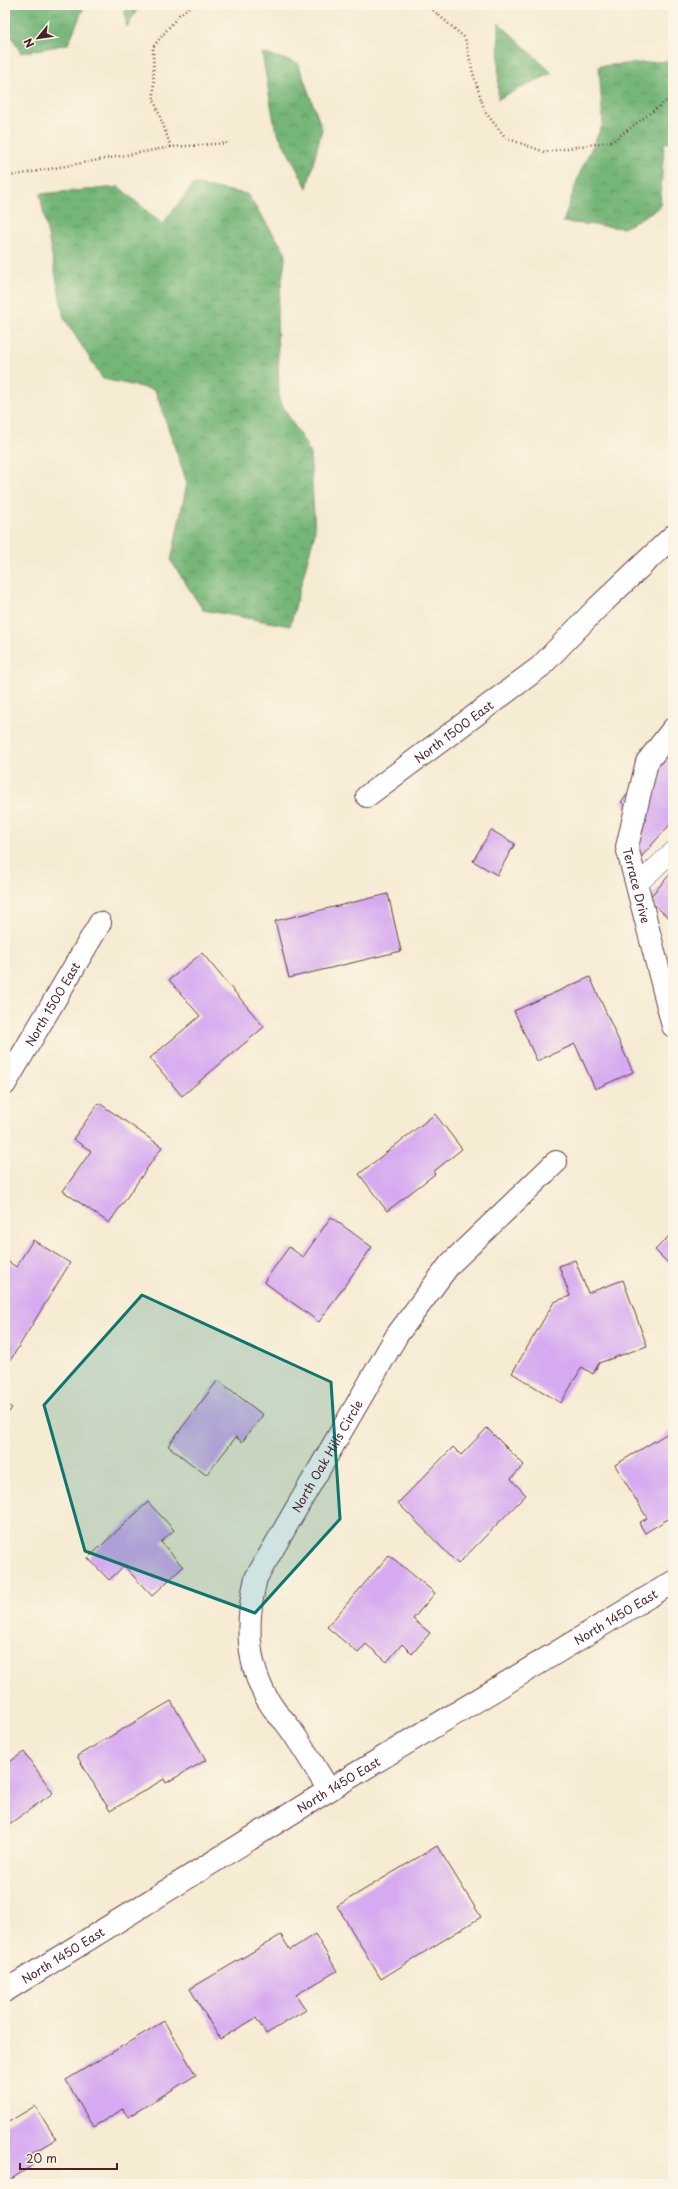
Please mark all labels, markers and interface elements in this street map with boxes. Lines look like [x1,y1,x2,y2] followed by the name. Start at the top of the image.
[18,18,58,58] north arrow
[19,35,38,51] text: N
[410,696,497,767] street label: North 1500 East
[618,846,655,925] street label: Terrace Drive
[20,958,84,1049] street label: North 1500 East
[287,1396,367,1516] street label: North Oak Hills Circle
[570,1585,661,1649] street label: North 1450 East
[293,1752,384,1817] street label: North 1450 East
[18,1922,108,1988] street label: North 1450 East
[20,2145,117,2171] scale bar
[26,2149,57,2167] text: 20 m

